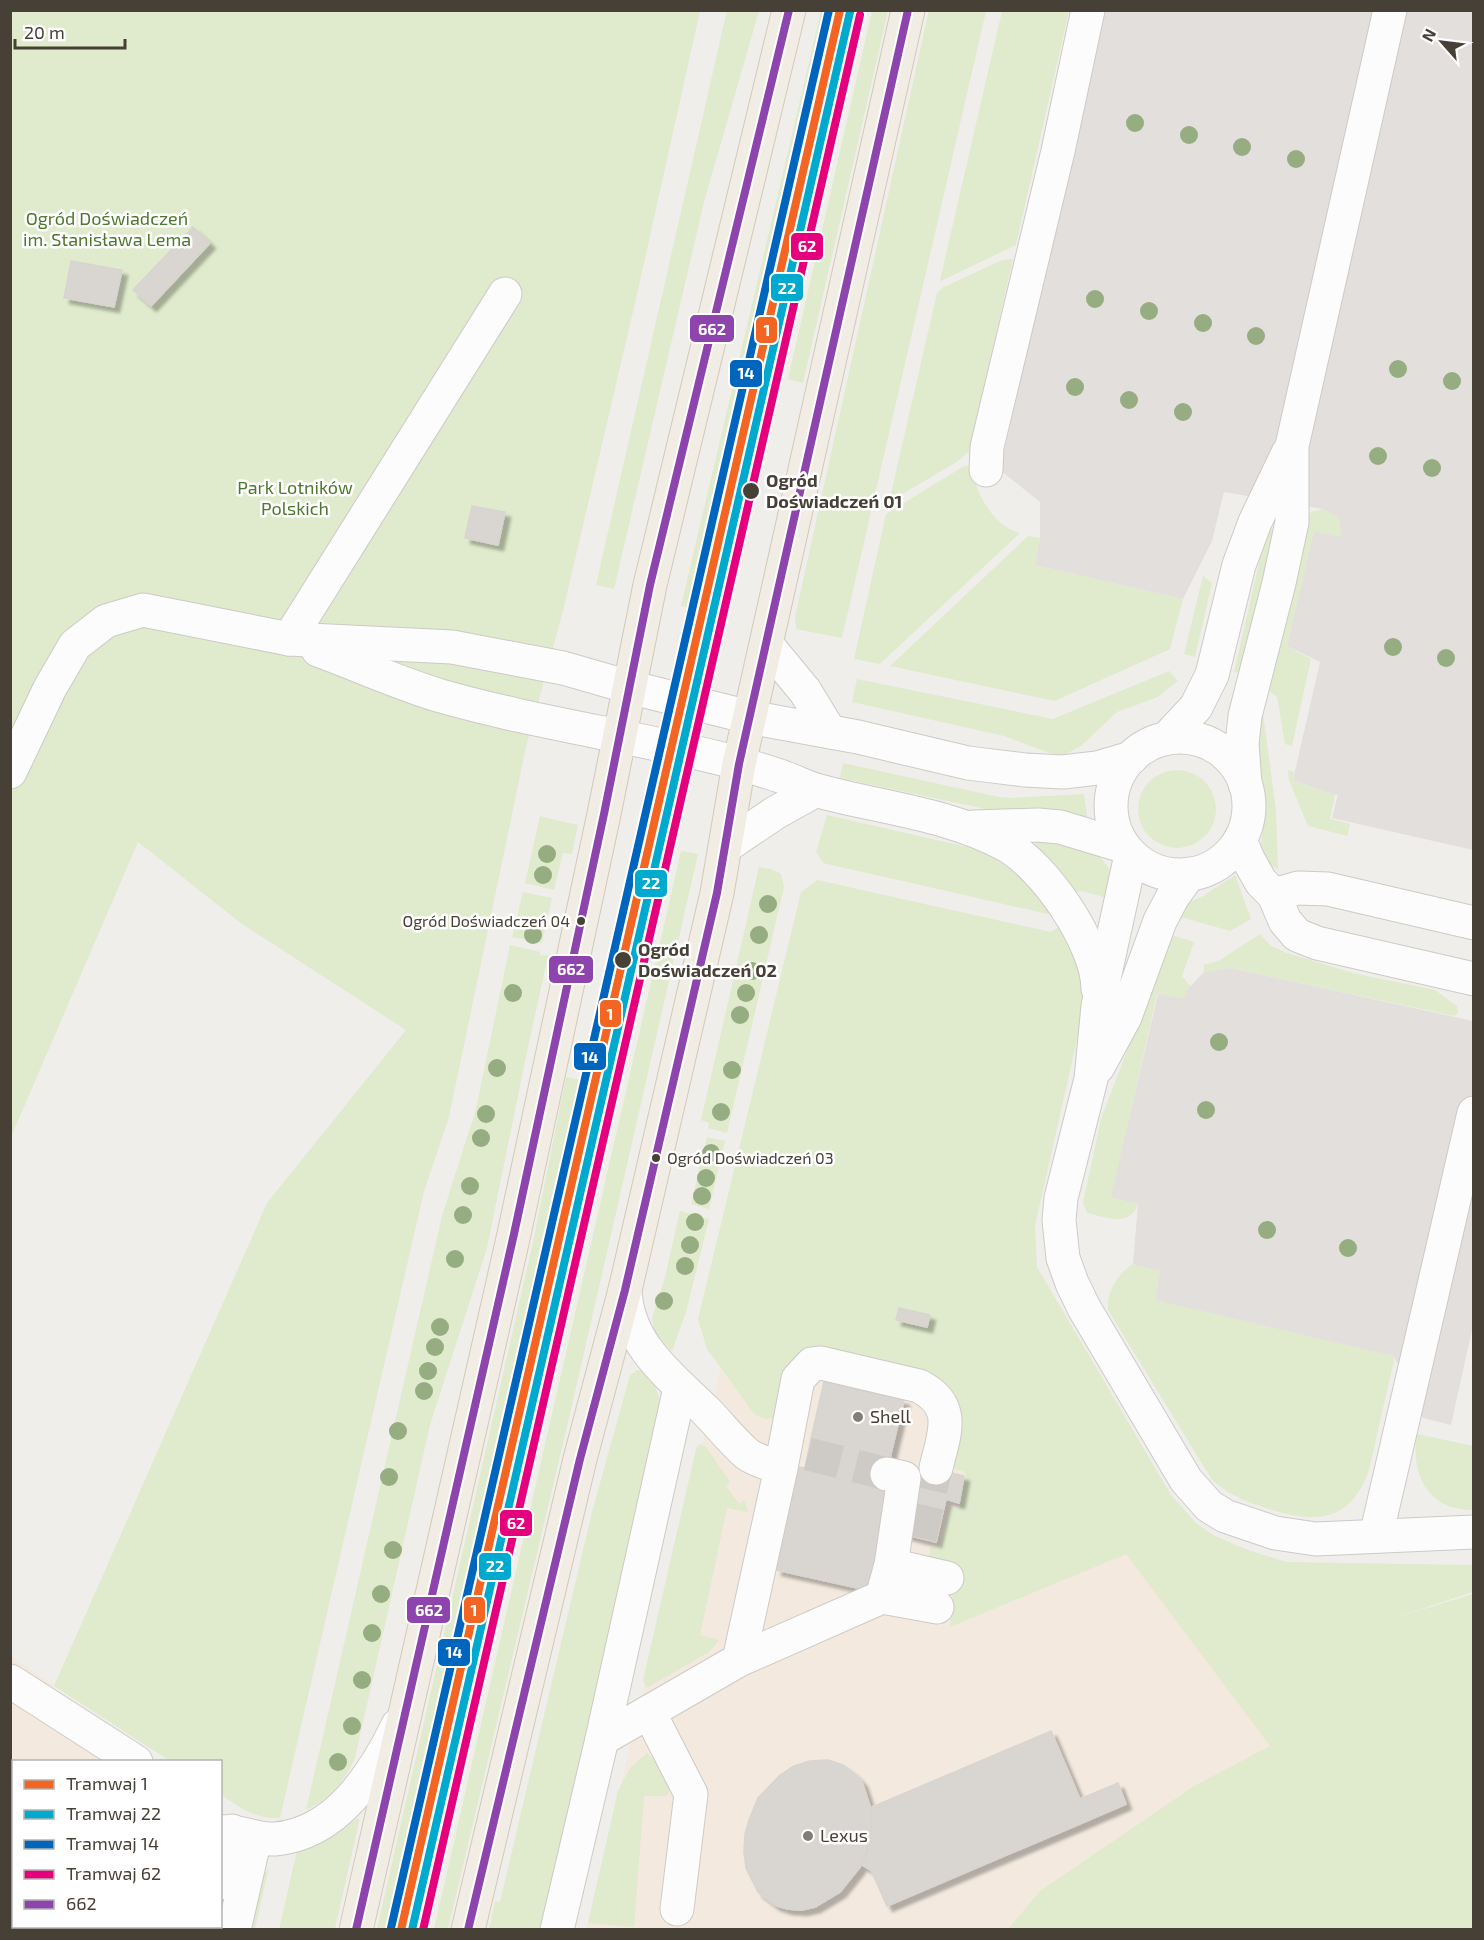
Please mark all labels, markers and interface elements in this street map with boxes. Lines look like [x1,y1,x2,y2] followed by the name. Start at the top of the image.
[15,12,124,50] scale bar
[1412,12,1472,72] north arrow
[24,21,65,43] text: 20 m
[1417,25,1439,44] text: N
[23,207,191,250] park label: Ogród Doświadczeń im. Stanisława Lema
[790,232,824,261] line badge: 62
[798,236,816,255] text: 62
[770,273,804,302] line badge: 22
[778,278,796,297] text: 22
[689,314,735,343] line badge: 662
[755,316,778,344] line badge: 1
[698,319,726,338] text: 662
[764,320,770,339] text: 1
[729,359,763,388] line badge: 14
[737,363,755,382] text: 14
[766,469,902,512] place label: Ogród Doświadczeń 01
[237,476,353,519] park label: Park Lotników Polskich
[741,481,761,501] marker: Ogród Doświadczeń 01
[634,869,668,898] line badge: 22
[642,873,660,892] text: 22
[402,911,570,930] place label: Ogród Doświadczeń 04
[575,915,587,927] marker: Ogród Doświadczeń 04
[638,938,777,981] place label: Ogród Doświadczeń 02
[613,950,633,970] marker: Ogród Doświadczeń 02
[548,955,594,984] line badge: 662
[557,959,585,978] text: 662
[599,999,622,1028] line badge: 1
[607,1004,613,1023] text: 1
[573,1042,607,1071] line badge: 14
[581,1047,599,1066] text: 14
[667,1148,834,1167] place label: Ogród Doświadczeń 03
[650,1152,662,1164] marker: Ogród Doświadczeń 03
[870,1405,912,1427] place label: Shell
[851,1410,865,1424] marker: Shell
[499,1509,533,1537] line badge: 62
[507,1513,525,1532] text: 62
[478,1552,512,1581] line badge: 22
[486,1556,504,1575] text: 22
[406,1596,451,1624] line badge: 662
[463,1596,486,1624] line badge: 1
[415,1600,443,1619] text: 662
[471,1600,477,1619] text: 1
[437,1638,471,1667] line badge: 14
[445,1642,463,1661] text: 14
[12,1760,222,1928] legend
[66,1772,148,1794] text: Tramwaj 1
[66,1802,161,1824] text: Tramwaj 22
[820,1824,868,1846] place label: Lexus
[801,1829,815,1843] marker: Lexus
[66,1832,159,1854] text: Tramwaj 14
[66,1862,161,1884] text: Tramwaj 62
[66,1892,97,1914] text: 662

